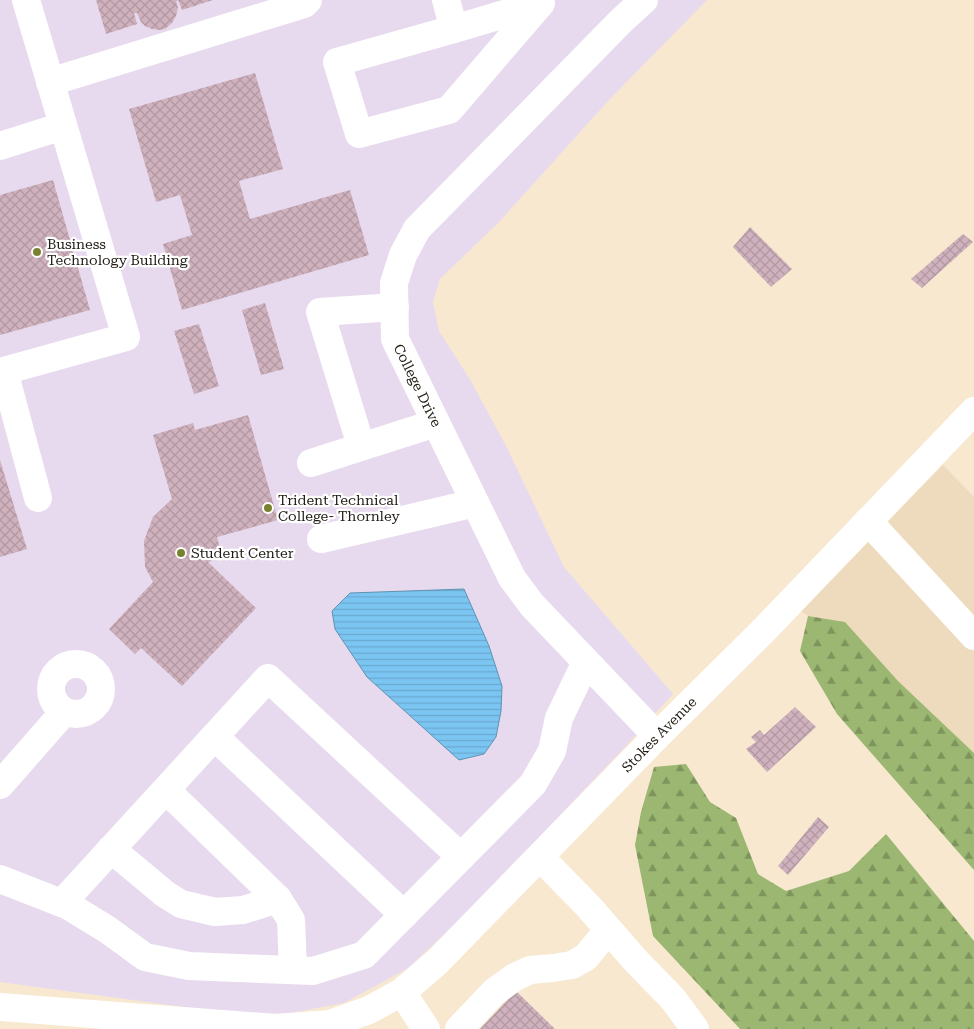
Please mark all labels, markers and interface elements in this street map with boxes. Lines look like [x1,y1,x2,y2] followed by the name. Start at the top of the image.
[47,236,188,268] place label: Business Technology Building
[31,246,43,258] marker: Business Technology Building
[391,341,445,430] street label: College Drive
[278,492,400,524] place label: Trident Technical College- Thornley
[262,502,274,514] marker: Trident Technical College- Thornley
[191,545,294,561] place label: Student Center
[175,547,187,559] marker: Student Center
[619,694,700,775] street label: Stokes Avenue

